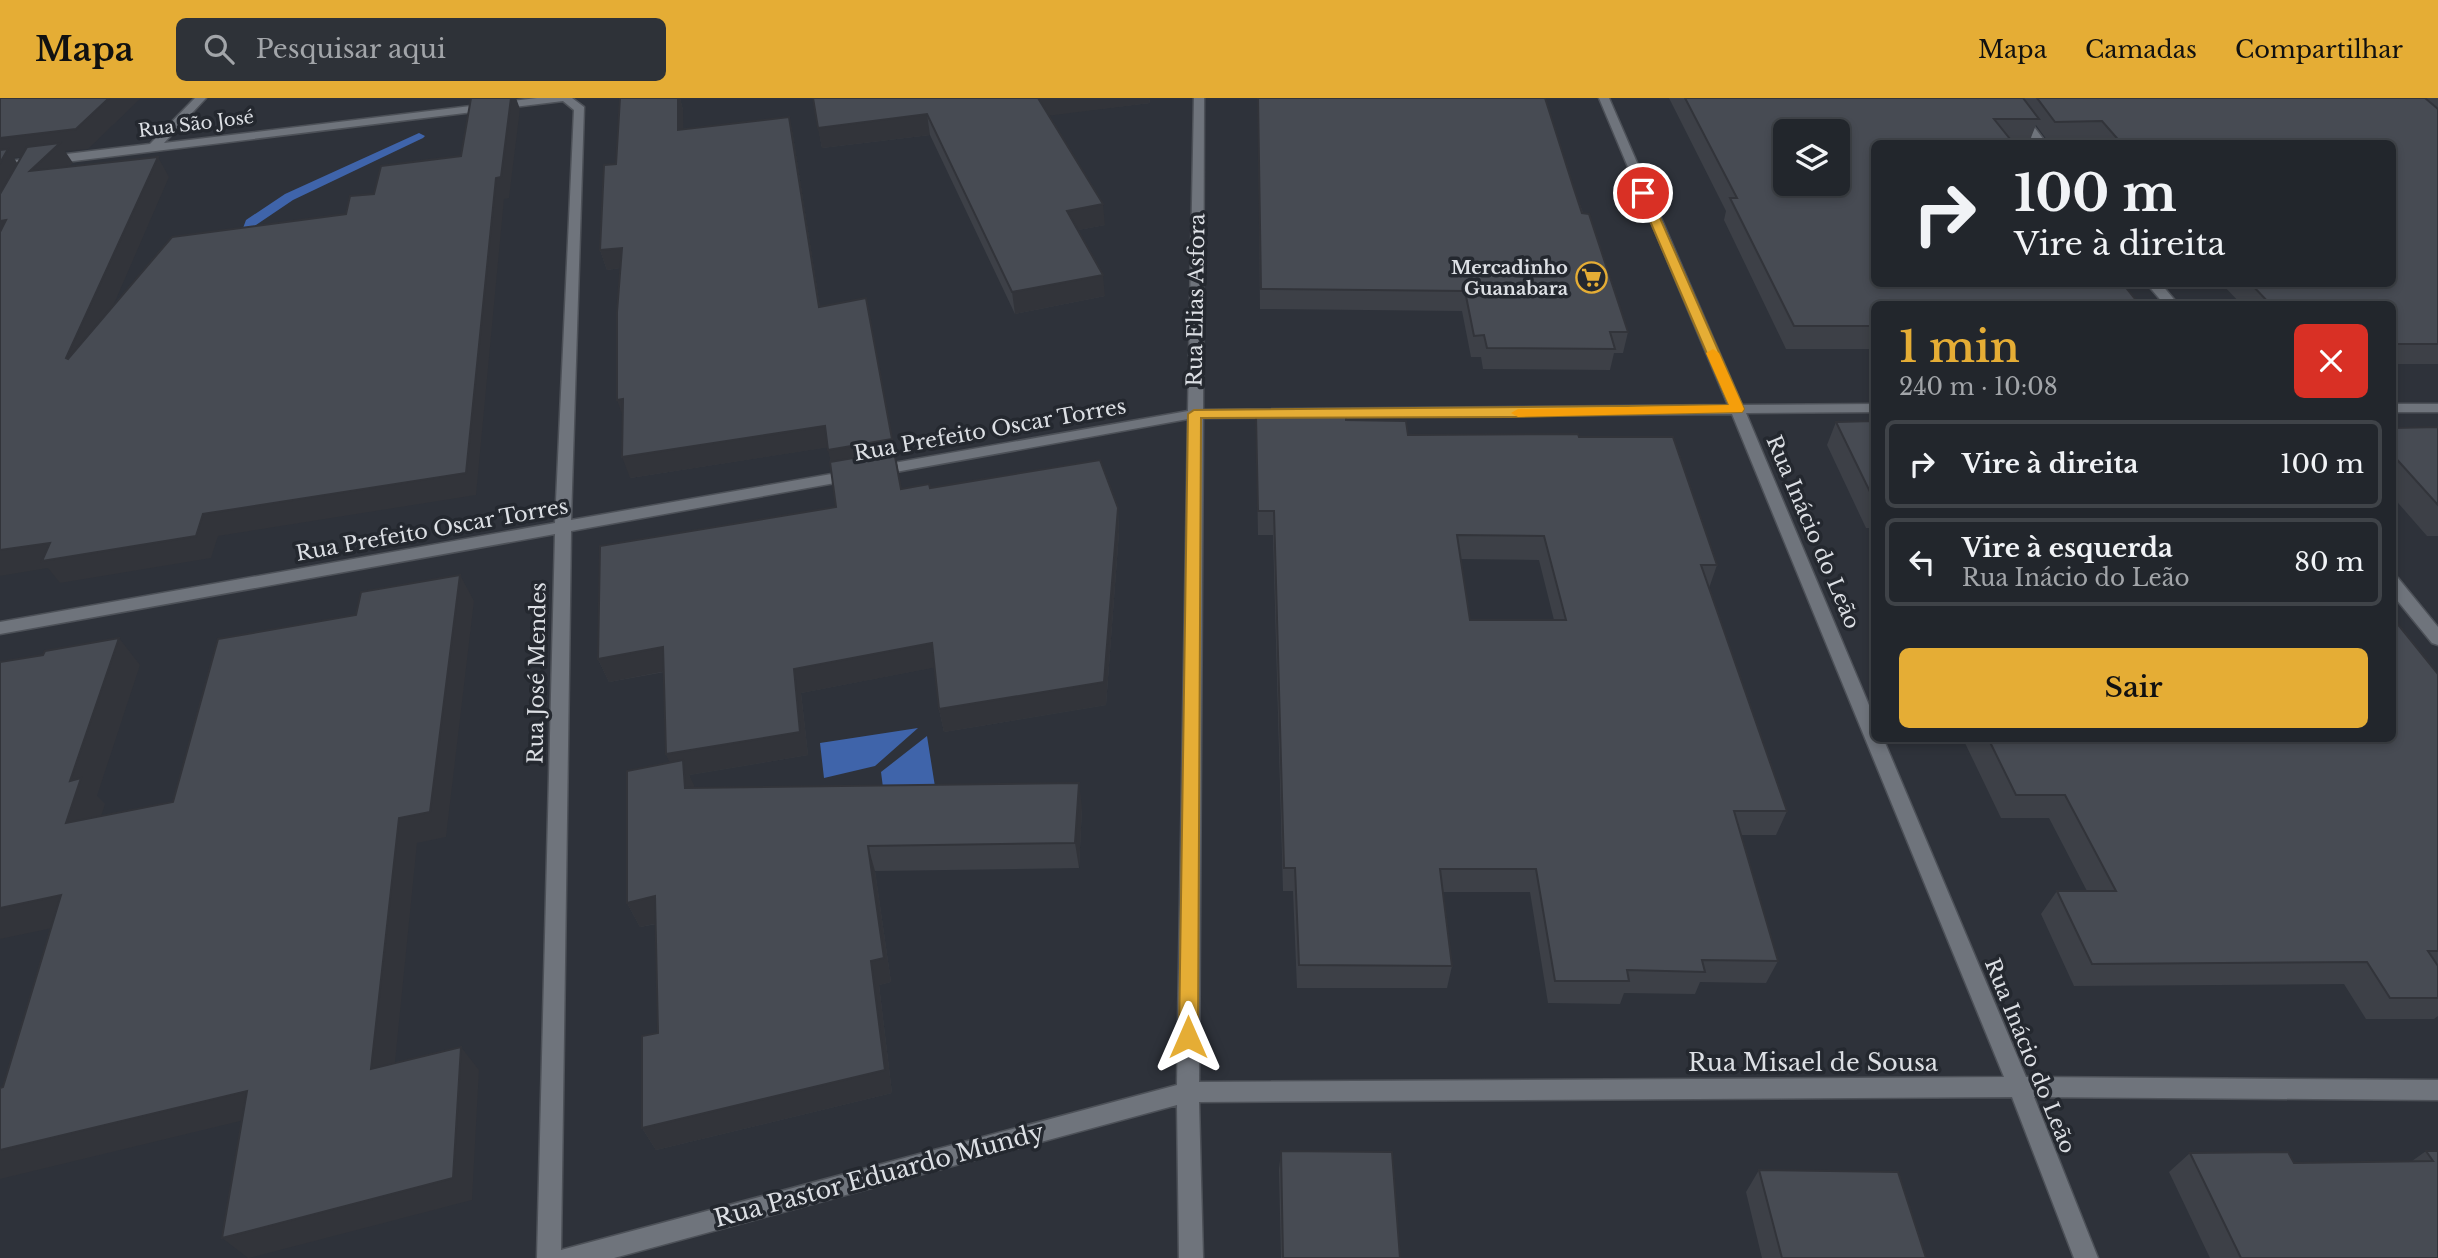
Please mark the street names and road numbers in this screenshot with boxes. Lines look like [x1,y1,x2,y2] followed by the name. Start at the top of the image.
[137,106,255,142] street label: Rua São José
[1181,213,1211,387] street label: Rua Elias Asfora
[852,393,1128,467] street label: Rua Prefeito Oscar Torres
[1760,431,1866,633] street label: Rua Inácio do Leão
[294,493,570,567] street label: Rua Prefeito Oscar Torres
[522,582,552,764] street label: Rua José Mendes
[1979,955,2081,1157] street label: Rua Inácio do Leão
[1688,1048,1939,1077] street label: Rua Misael de Sousa
[711,1117,1048,1233] street label: Rua Pastor Eduardo Mundy

